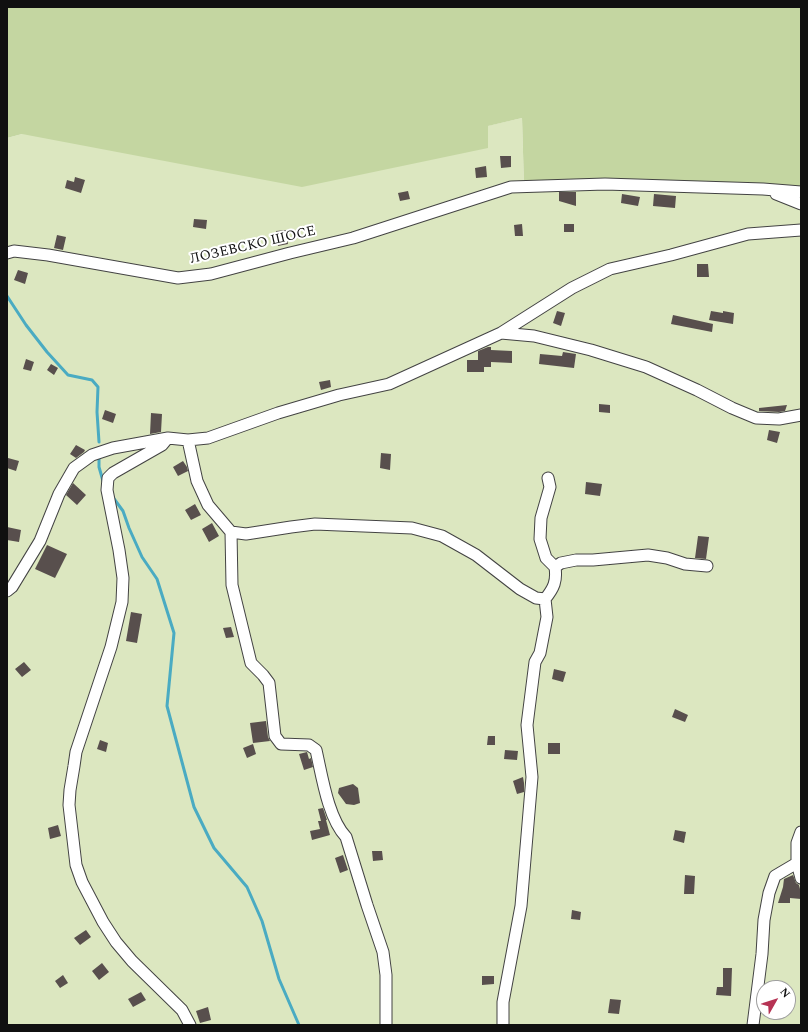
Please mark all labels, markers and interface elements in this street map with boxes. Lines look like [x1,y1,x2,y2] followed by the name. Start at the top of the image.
[188,223,318,269] street label: ЛОЗЕВСКО ШОСЕ
[756,980,796,1020] north arrow
[775,984,794,1002] text: N

